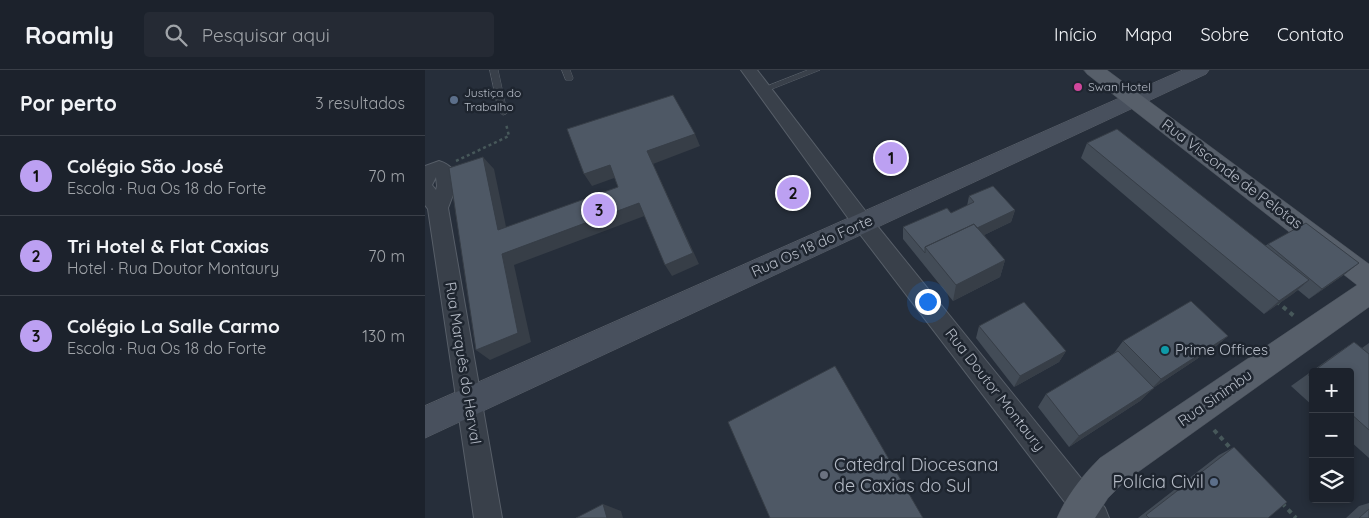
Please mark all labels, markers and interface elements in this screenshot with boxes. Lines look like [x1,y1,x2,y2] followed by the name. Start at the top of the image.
[144,12,494,57] search box
[25,20,114,50] text: Roamly
[162,21,190,49] icon: search
[202,23,330,47] text: Pesquisar aqui
[1054,23,1097,46] text: Início
[1125,23,1172,46] text: Mapa
[1200,23,1249,46] text: Sobre
[1277,23,1344,46] text: Contato
[1088,79,1151,94] place label: Swan Hotel
[1072,81,1084,93] marker: Swan Hotel
[464,85,521,114] place label: Justiça do Trabalho
[20,90,117,116] text: Por perto
[315,93,405,113] text: 3 resultados
[448,94,460,106] marker: Justiça do Trabalho
[1158,114,1307,233] street label: Rua Visconde de Pelotas
[875,139,907,177] pin: 1
[67,154,224,178] text: Colégio São José
[33,166,39,186] text: 1
[368,166,405,186] text: 70 m
[777,174,809,212] pin: 2
[67,178,266,198] text: Escola · Rua Os 18 do Forte
[583,191,615,229] pin: 3
[748,210,875,281] street label: Rua Os 18 do Forte
[67,234,269,258] text: Tri Hotel & Flat Caxias
[31,246,41,266] text: 2
[368,246,405,266] text: 70 m
[67,258,279,278] text: Hotel · Rua Doutor Montaury
[441,280,486,446] street label: Rua Marquês do Herval
[915,289,941,315] your location
[67,314,280,338] text: Colégio La Salle Carmo
[941,324,1049,455] street label: Rua Doutor Montaury
[32,326,40,346] text: 3
[362,326,405,346] text: 130 m
[67,338,266,358] text: Escola · Rua Os 18 do Forte
[1175,340,1268,359] place label: Prime Offices
[1159,344,1171,356] marker: Prime Offices
[1174,365,1256,430] street label: Rua Sinimbu
[1309,368,1354,503] map controls
[1309,368,1354,413] button: +
[1309,413,1354,458] button: −
[834,453,998,497] place label: Catedral Diocesana de Caxias do Sul
[1309,458,1354,503] button: layers
[818,469,830,481] marker: Catedral Diocesana de Caxias do Sul
[1112,470,1204,493] place label: Polícia Civil
[1208,476,1220,488] marker: Polícia Civil

